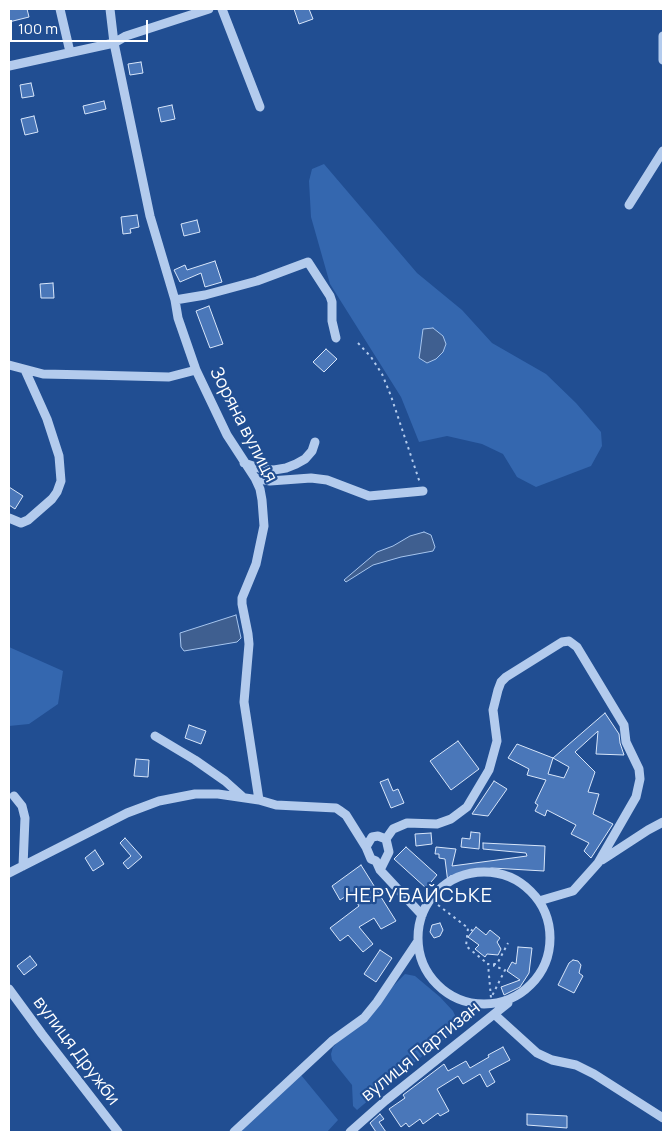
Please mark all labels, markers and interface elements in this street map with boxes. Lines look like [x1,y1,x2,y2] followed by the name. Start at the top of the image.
[12,10,150,42] scale bar
[18,18,58,39] text: 100 m
[205,364,281,486] street label: Зоряна вулиця
[343,884,495,908] district label: НЕРУБАЙСЬКЕ
[28,992,124,1110] street label: вулиця Дружби
[357,998,485,1106] street label: вулиця Партизан

